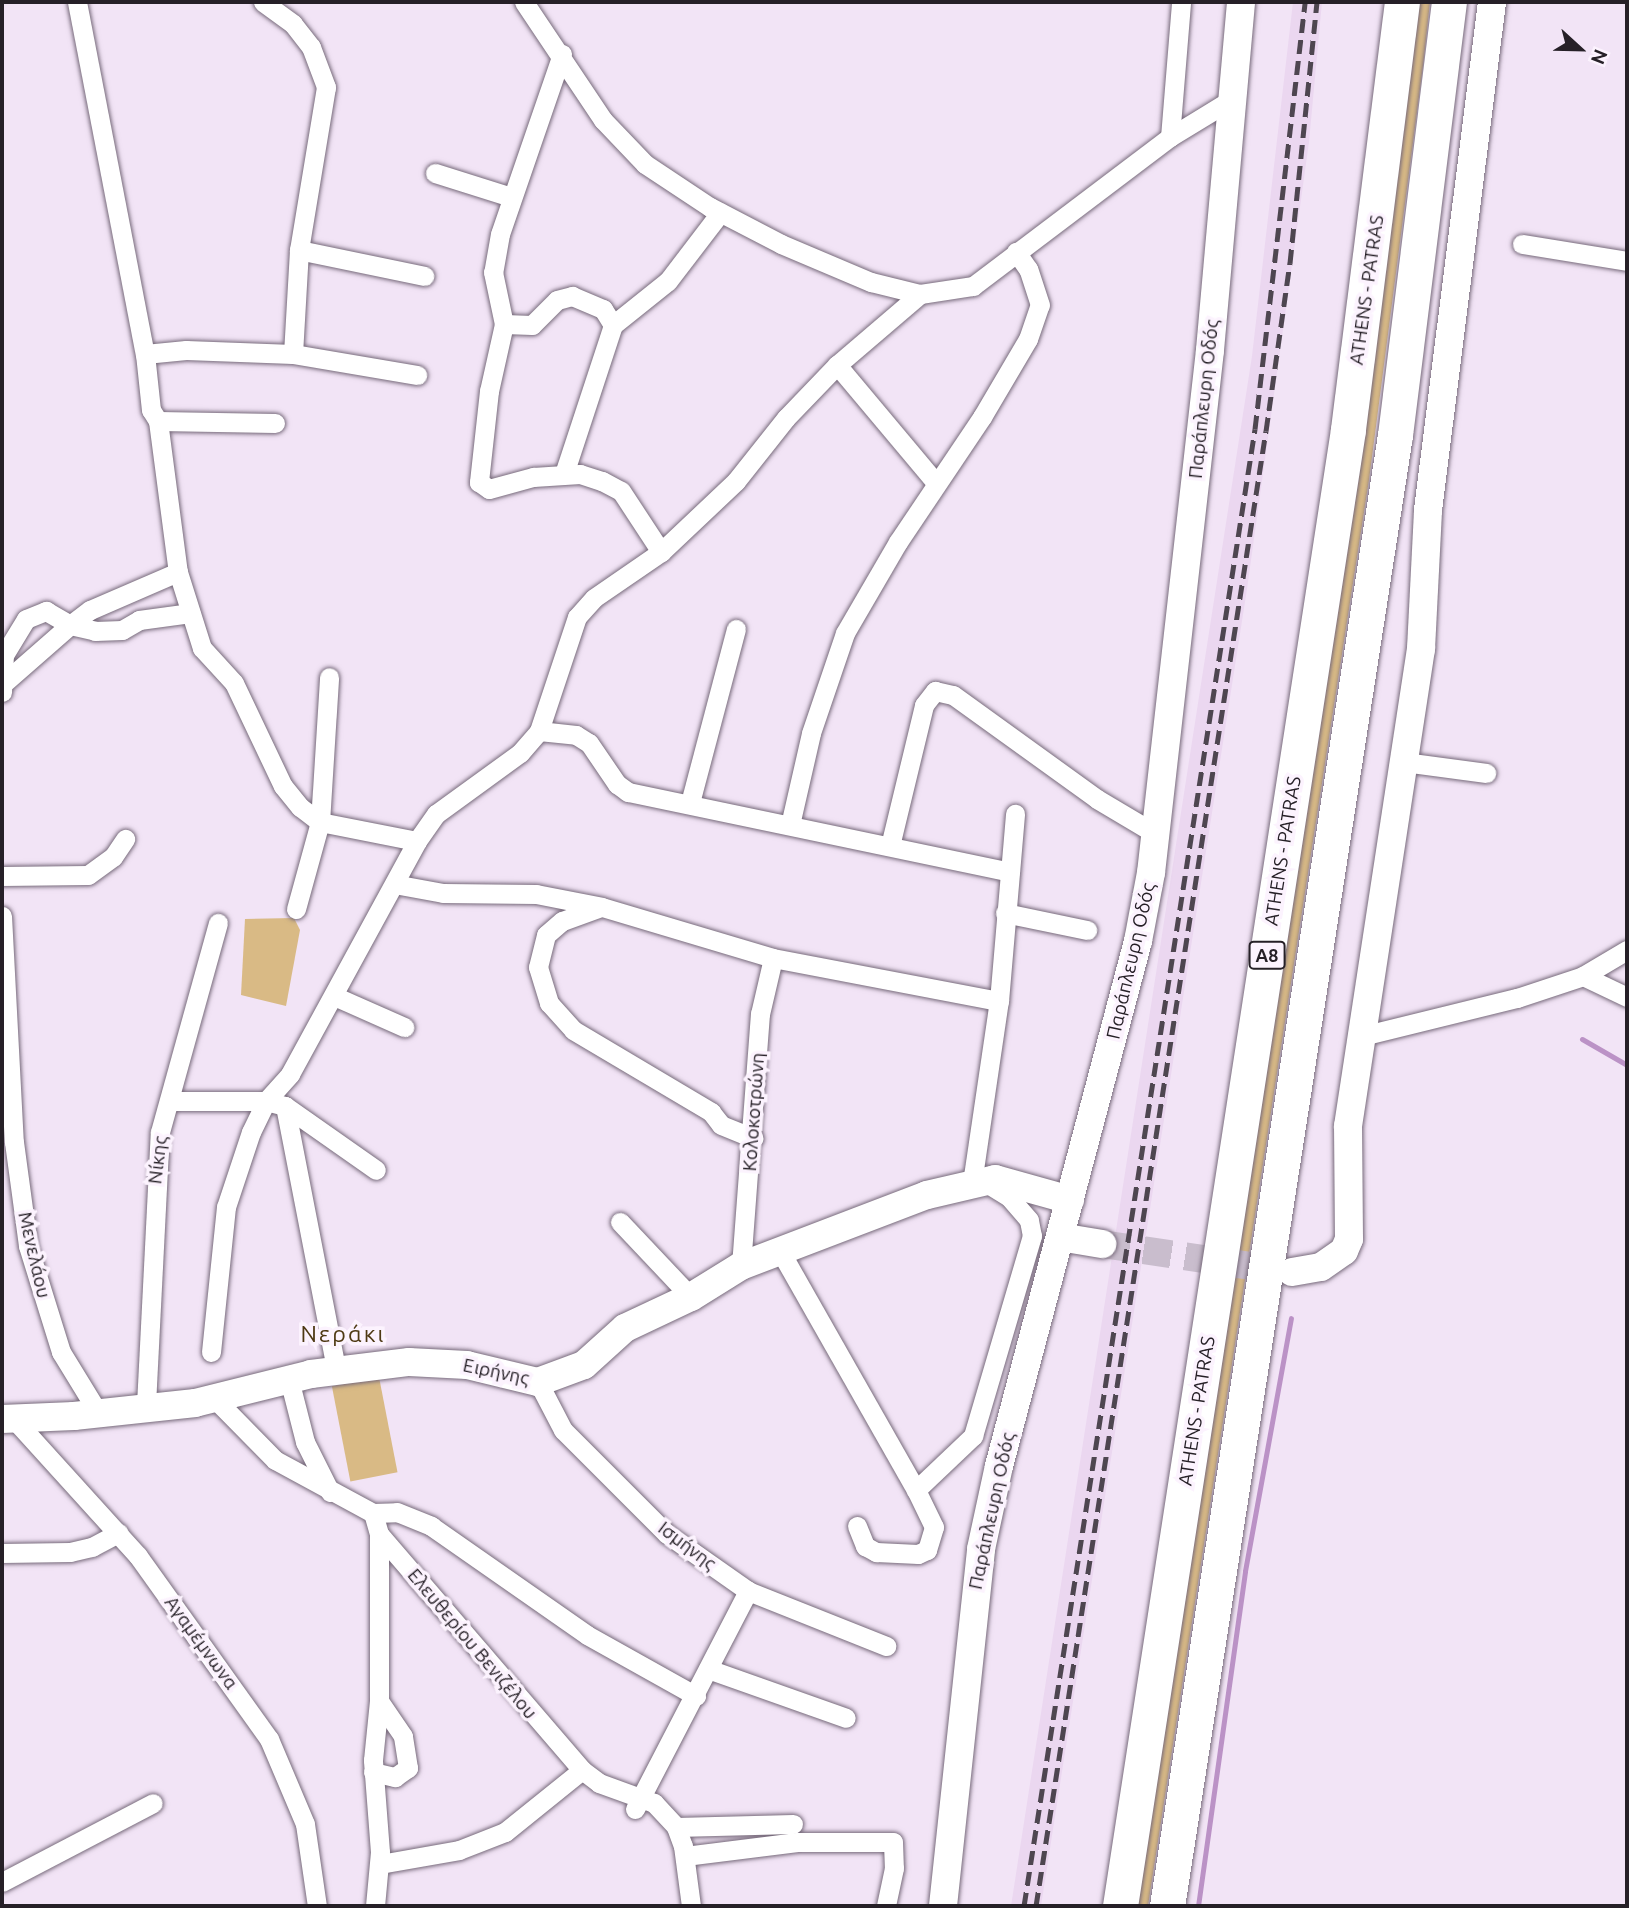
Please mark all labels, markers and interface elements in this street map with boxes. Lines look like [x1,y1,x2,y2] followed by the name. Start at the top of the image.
[1545,14,1615,84] north arrow
[1587,46,1612,68] text: N
[1345,214,1389,366] street label: ATHENS - PATRAS
[1184,318,1224,480] street label: Παράπλευρη Οδός
[1260,775,1306,927] street label: ATHENS - PATRAS
[1102,881,1160,1041] street label: Παράπλευρη Οδός
[1248,940,1286,970] road number: Α8
[738,1052,770,1172] street label: Κολοκοτρώνη
[144,1135,172,1185] street label: Νίκης
[13,1210,55,1300] street label: Μενελάου
[301,1320,385,1348] district label: Νεράκι
[1174,1335,1220,1487] street label: ATHENS - PATRAS
[461,1354,531,1390] street label: Ειρήνης
[964,1430,1020,1592] street label: Παράπλευρη Οδός
[653,1517,721,1575] street label: Ισμήνης
[403,1564,541,1724] street label: Ελευθερίου Βενιζέλου
[160,1592,242,1694] street label: Αγαμέμνωνα

